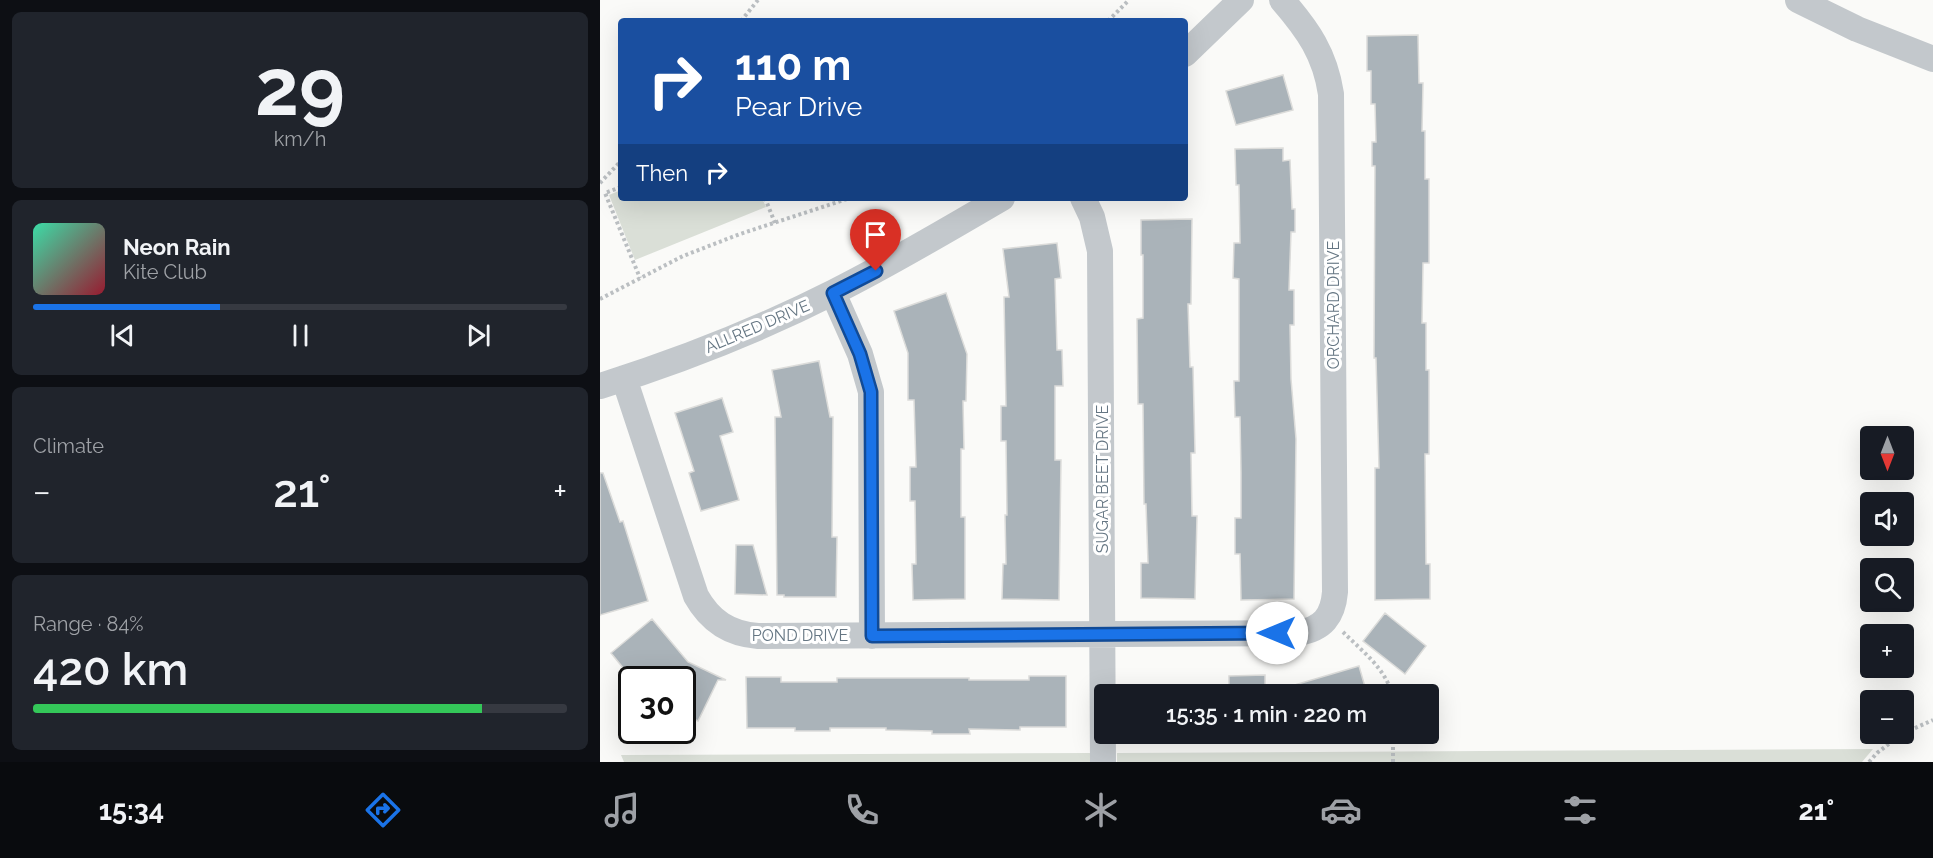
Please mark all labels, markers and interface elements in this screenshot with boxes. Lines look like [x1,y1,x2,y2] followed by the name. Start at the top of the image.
[735,41,851,90] text: 110 m
[255,42,345,133] text: 29
[636,42,714,120] icon: right
[735,91,862,122] text: Pear Drive
[274,127,326,151] text: km/h
[700,156,733,189] icon: right
[636,160,688,186] text: Then
[850,209,901,271] pin
[859,218,892,251] icon: arrive
[123,234,231,260] text: Neon Rain
[1324,240,1343,369] street label: ORCHARD DRIVE
[123,260,207,284] text: Kite Club
[702,296,813,357] street label: ALLRED DRIVE
[106,319,139,352] icon: previous
[284,319,317,352] icon: pause
[462,319,495,352] icon: next
[1093,404,1112,553] street label: SUGAR BEET DRIVE
[1860,426,1914,480] north arrow
[1860,426,1914,744] map controls
[33,434,104,458] text: Climate
[273,465,331,518] text: 21°
[33,472,51,511] text: −
[553,472,567,511] text: +
[1860,492,1914,546] button: sound
[1860,558,1914,612] button: search
[1245,601,1309,665] position arrow
[33,612,144,636] text: Range · 84%
[1860,624,1914,678] button: +
[752,626,848,645] street label: POND DRIVE
[33,643,188,696] text: 420 km
[618,666,696,744] speed limit sign: 30
[1860,690,1914,744] button: −
[1166,701,1367,727] text: 15:35 · 1 min · 220 m
[362,789,404,831] icon: directions
[601,789,643,831] icon: music
[841,789,883,831] icon: phone
[1080,789,1122,831] icon: climate
[1320,789,1362,831] icon: car
[1559,789,1601,831] icon: filters
[99,795,164,826] text: 15:34
[1799,795,1834,826] text: 21°

